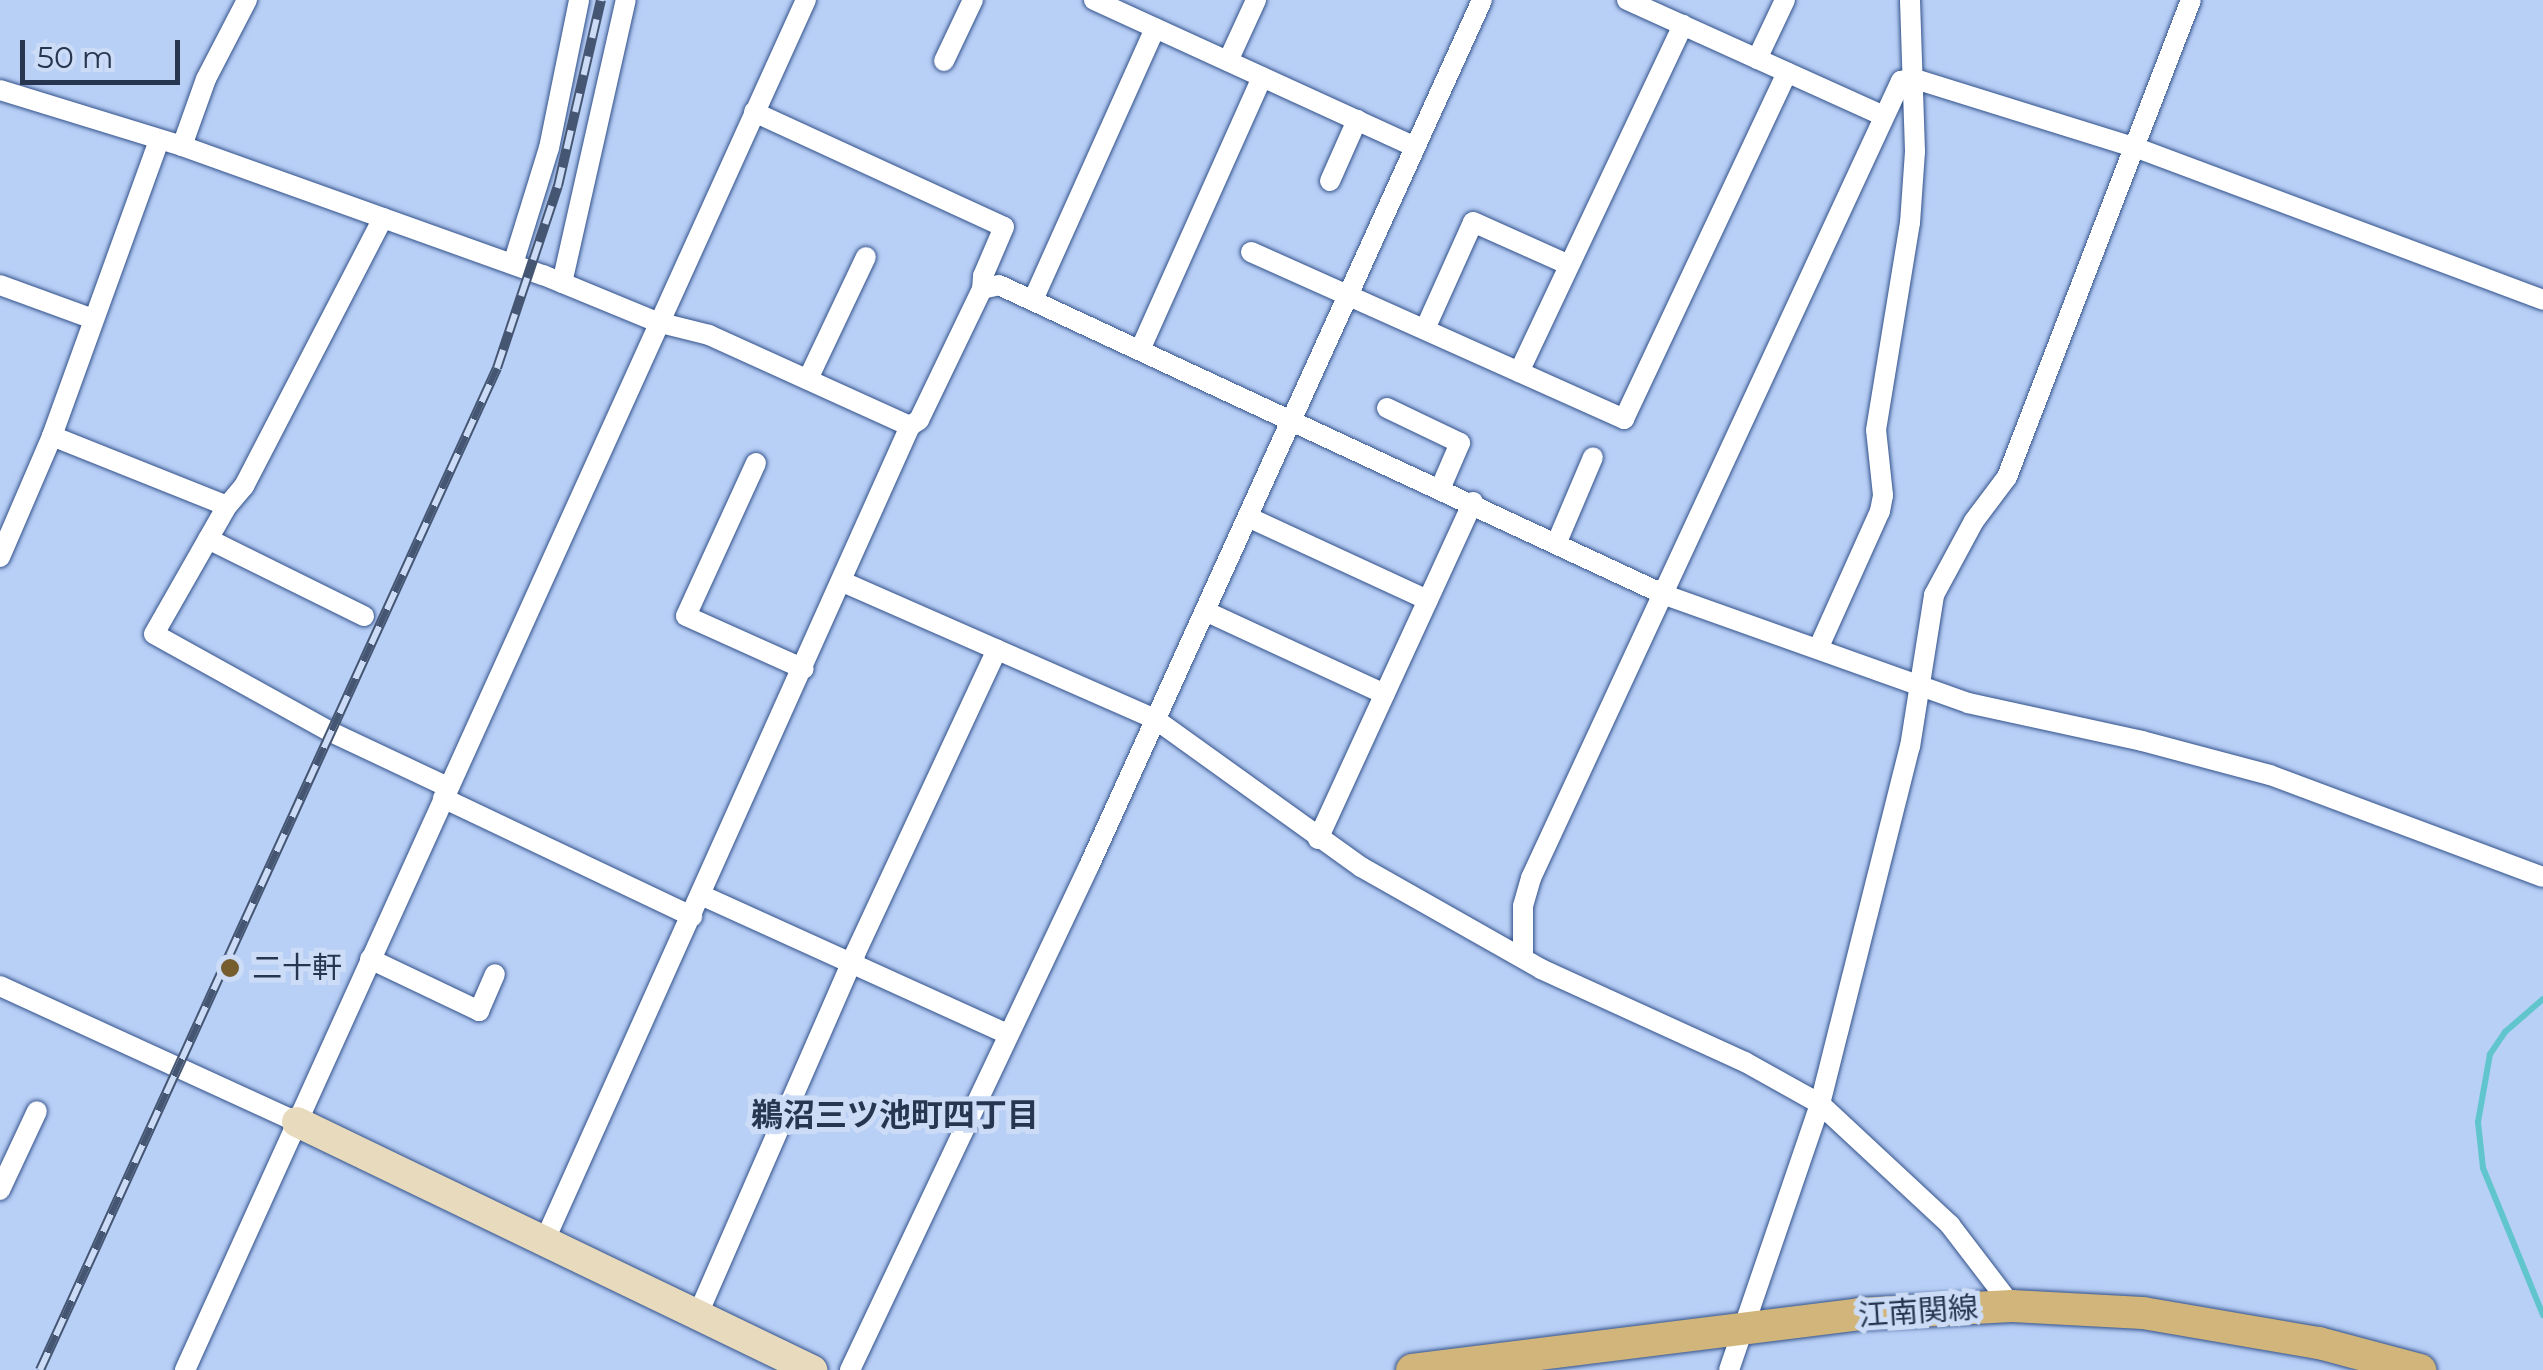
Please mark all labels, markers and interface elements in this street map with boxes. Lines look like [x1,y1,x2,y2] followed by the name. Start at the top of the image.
[25,20,185,82] scale bar
[37,39,114,76] text: 50 m
[252,950,342,986] place label: 二十軒
[217,955,243,981] marker: 二十軒
[751,1096,1039,1134] district label: 鵜沼三ツ池町四丁目
[1857,1290,1979,1334] street label: 江南関線

